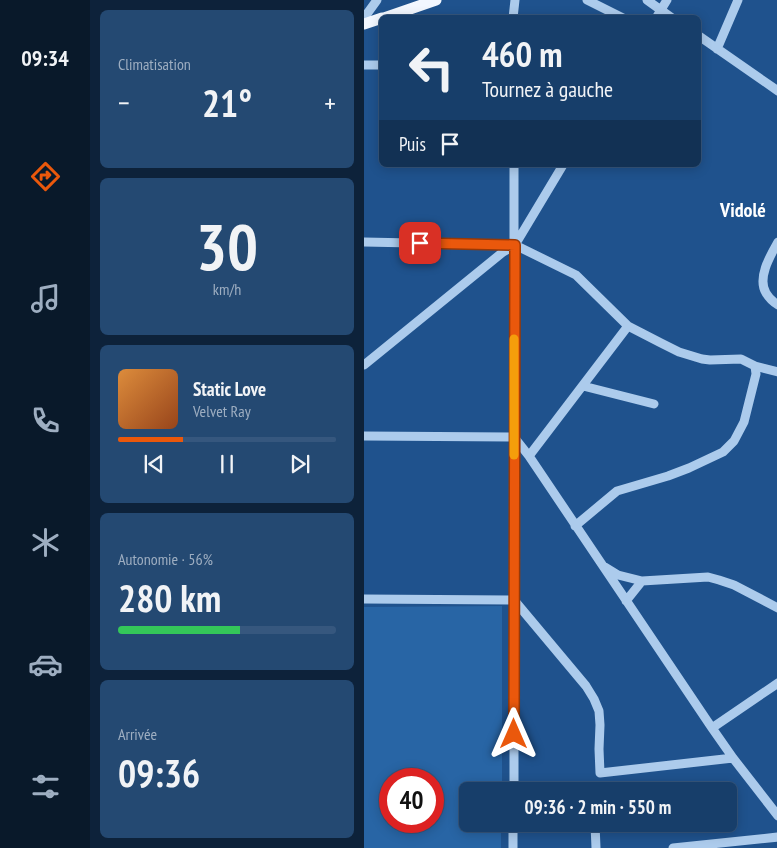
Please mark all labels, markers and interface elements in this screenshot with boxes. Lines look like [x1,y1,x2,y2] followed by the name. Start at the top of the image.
[482,31,563,77] text: 460 m
[399,35,464,100] icon: left
[21,44,69,72] text: 09:34
[118,54,191,74] text: Climatisation
[482,75,613,103] text: Tournez à gauche
[202,78,252,127] text: 21°
[118,84,130,121] text: −
[324,84,336,121] text: +
[436,130,464,158] icon: arrive
[399,132,426,156] text: Puis
[28,159,63,194] icon: directions
[719,197,766,223] district label: Vidolé
[196,204,258,288] text: 30
[399,222,441,264] pin
[406,229,434,257] icon: arrive
[213,279,241,299] text: km/h
[28,281,63,316] icon: music
[193,377,266,401] text: Static Love
[193,401,251,421] text: Velvet Ray
[28,403,63,438] icon: phone
[140,450,168,478] icon: previous
[213,450,241,478] icon: pause
[286,450,314,478] icon: next
[28,525,63,560] icon: climate
[118,549,213,569] text: Autonomie · 56%
[118,573,221,622] text: 280 km
[28,647,63,682] icon: car
[487,707,539,759] position arrow
[118,724,157,744] text: Arrivée
[118,748,200,797] text: 09:36
[379,768,444,833] speed limit sign: 40
[28,769,63,804] icon: filters
[525,795,671,819] text: 09:36 · 2 min · 550 m

